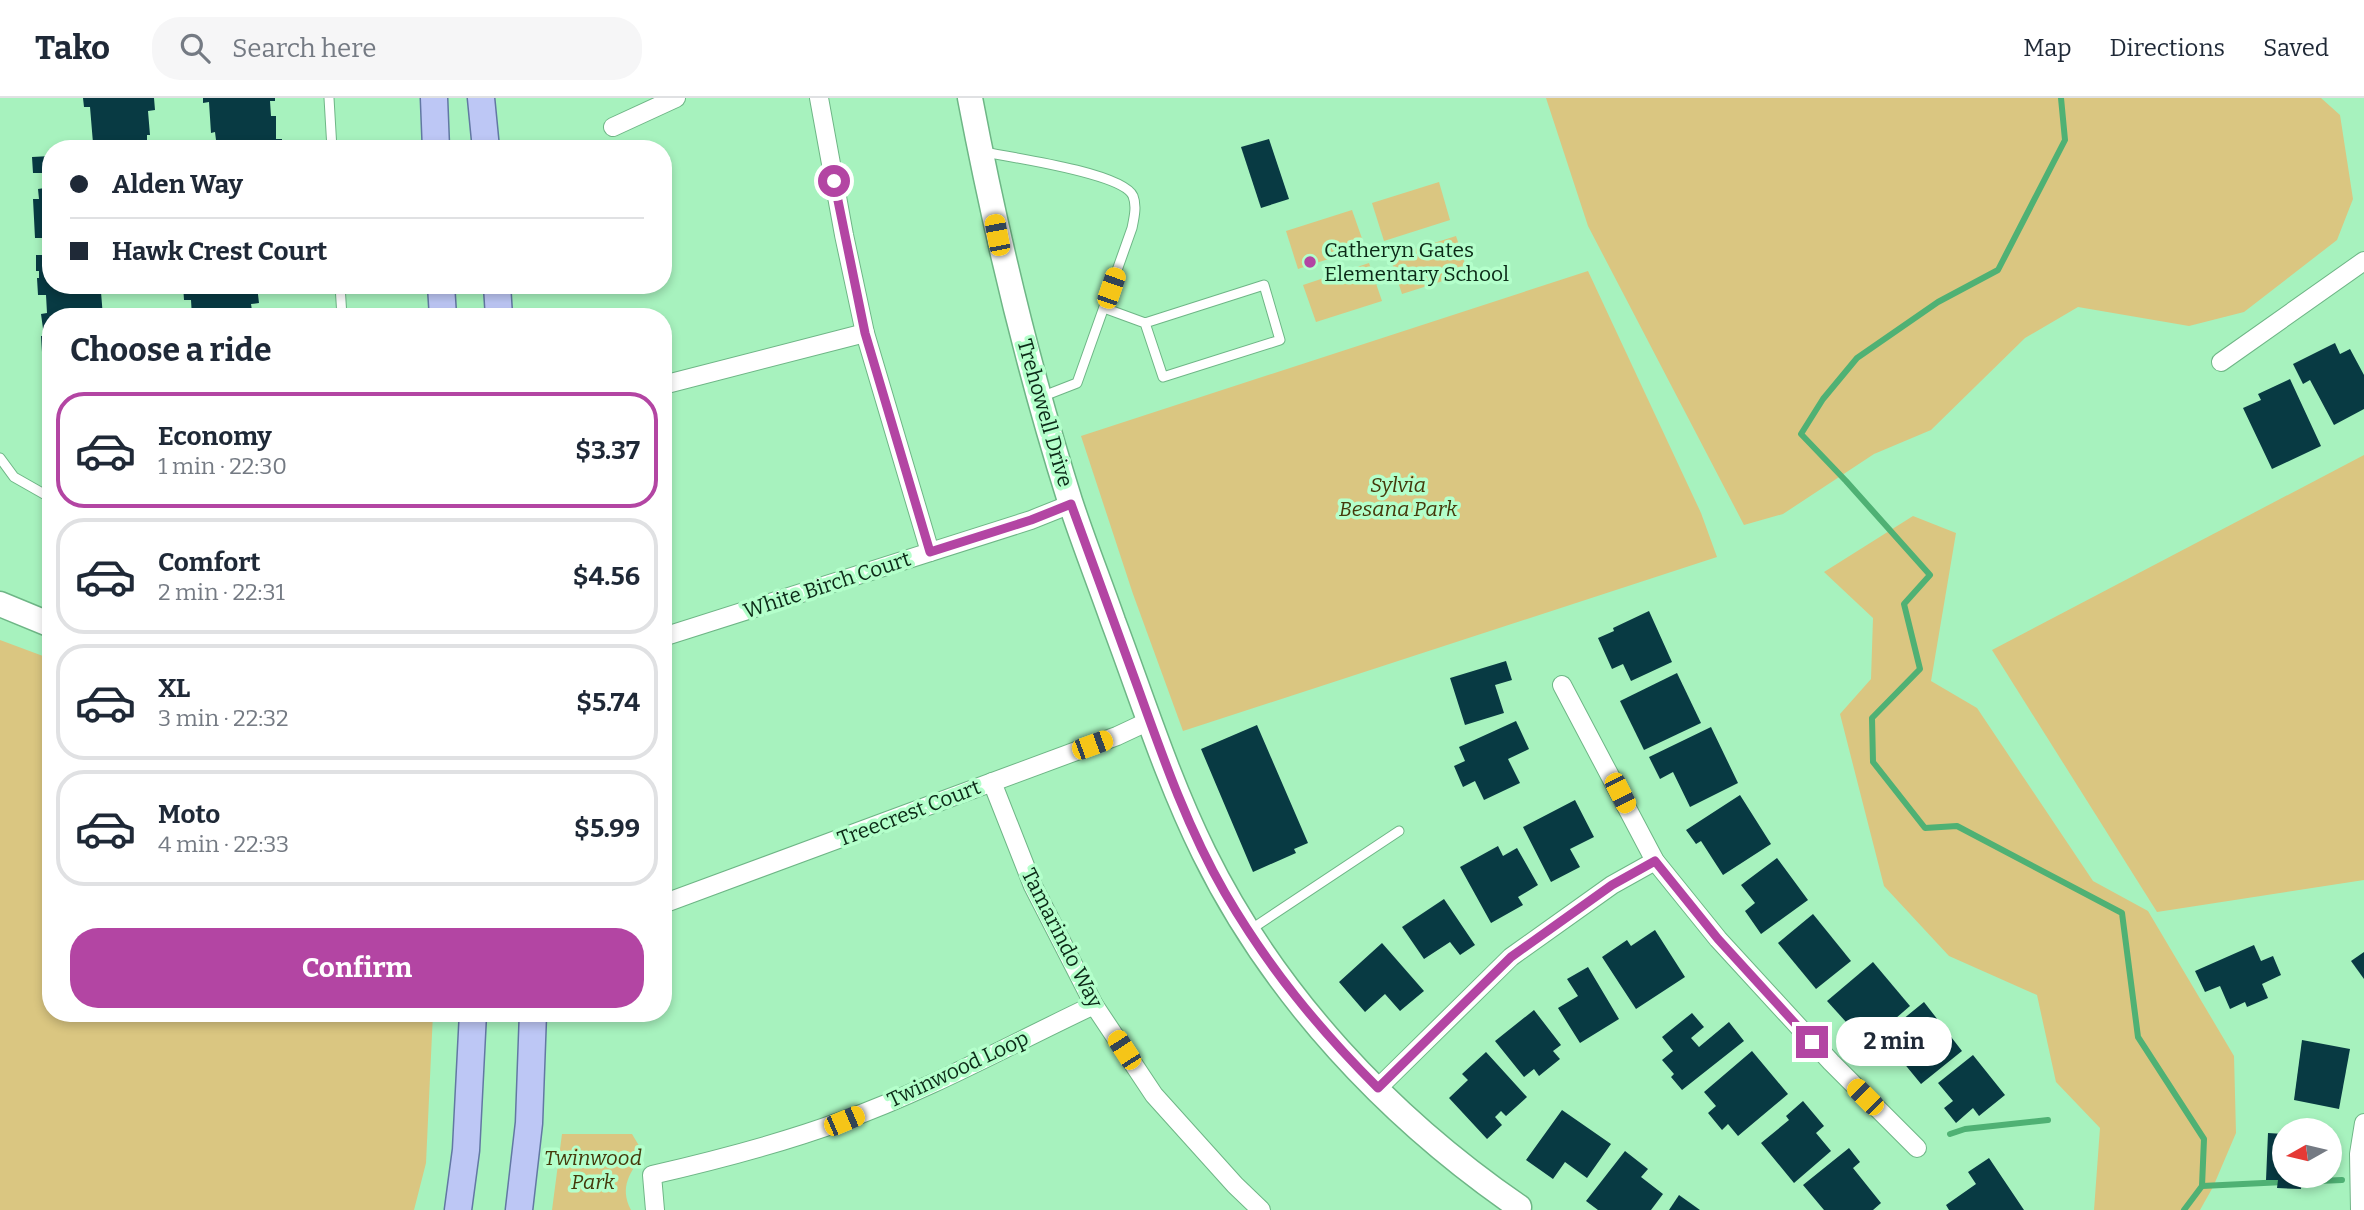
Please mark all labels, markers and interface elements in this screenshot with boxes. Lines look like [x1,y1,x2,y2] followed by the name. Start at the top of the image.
[152,17,642,80] search box
[35,28,110,68] text: Tako
[176,29,214,67] icon: search
[232,33,376,64] text: Search here
[2023,34,2072,62] text: Map
[2110,34,2225,62] text: Directions
[2263,34,2329,62] text: Saved
[818,165,850,197] route start
[112,169,243,200] text: Alden Way
[983,212,1012,258] car
[112,236,327,267] text: Hawk Crest Court
[1324,237,1509,287] place label: Catheryn Gates Elementary School
[1302,254,1318,270] marker: Catheryn Gates Elementary School
[1095,265,1128,311] car
[70,331,271,369] text: Choose a ride
[1011,336,1079,490] street label: Trehowell Drive
[74,419,137,482] icon: car
[158,421,272,452] text: Economy
[575,435,640,466] text: $3.37
[158,452,287,480] text: 1 min · 22:30
[1339,472,1458,522] park label: Sylvia Besana Park
[74,545,137,608] icon: car
[740,546,914,624] street label: White Birch Court
[158,547,261,578] text: Comfort
[573,561,640,592] text: $4.56
[158,578,285,606] text: 2 min · 22:31
[74,671,137,734] icon: car
[158,673,190,704] text: XL
[576,687,640,718] text: $5.74
[158,704,289,732] text: 3 min · 22:32
[1069,728,1116,762] car
[1602,770,1639,816] car
[834,774,985,852] street label: Treecrest Court
[74,797,137,860] icon: car
[158,799,220,830] text: Moto
[574,813,640,844] text: $5.99
[158,830,289,858] text: 4 min · 22:33
[1016,864,1109,1013] street label: Tamarindo Way
[70,928,644,1008] button: Confirm
[1836,1018,1952,1066] callout: 2 min
[883,1025,1033,1113] street label: Twinwood Loop
[1796,1026,1828,1058] route end
[1104,1027,1145,1073] car
[1863,1027,1925,1055] text: 2 min
[1843,1075,1888,1119] car
[821,1103,868,1139] car
[2272,1118,2342,1188] north arrow
[2272,1118,2342,1188] map controls
[544,1145,642,1195] park label: Twinwood Park

